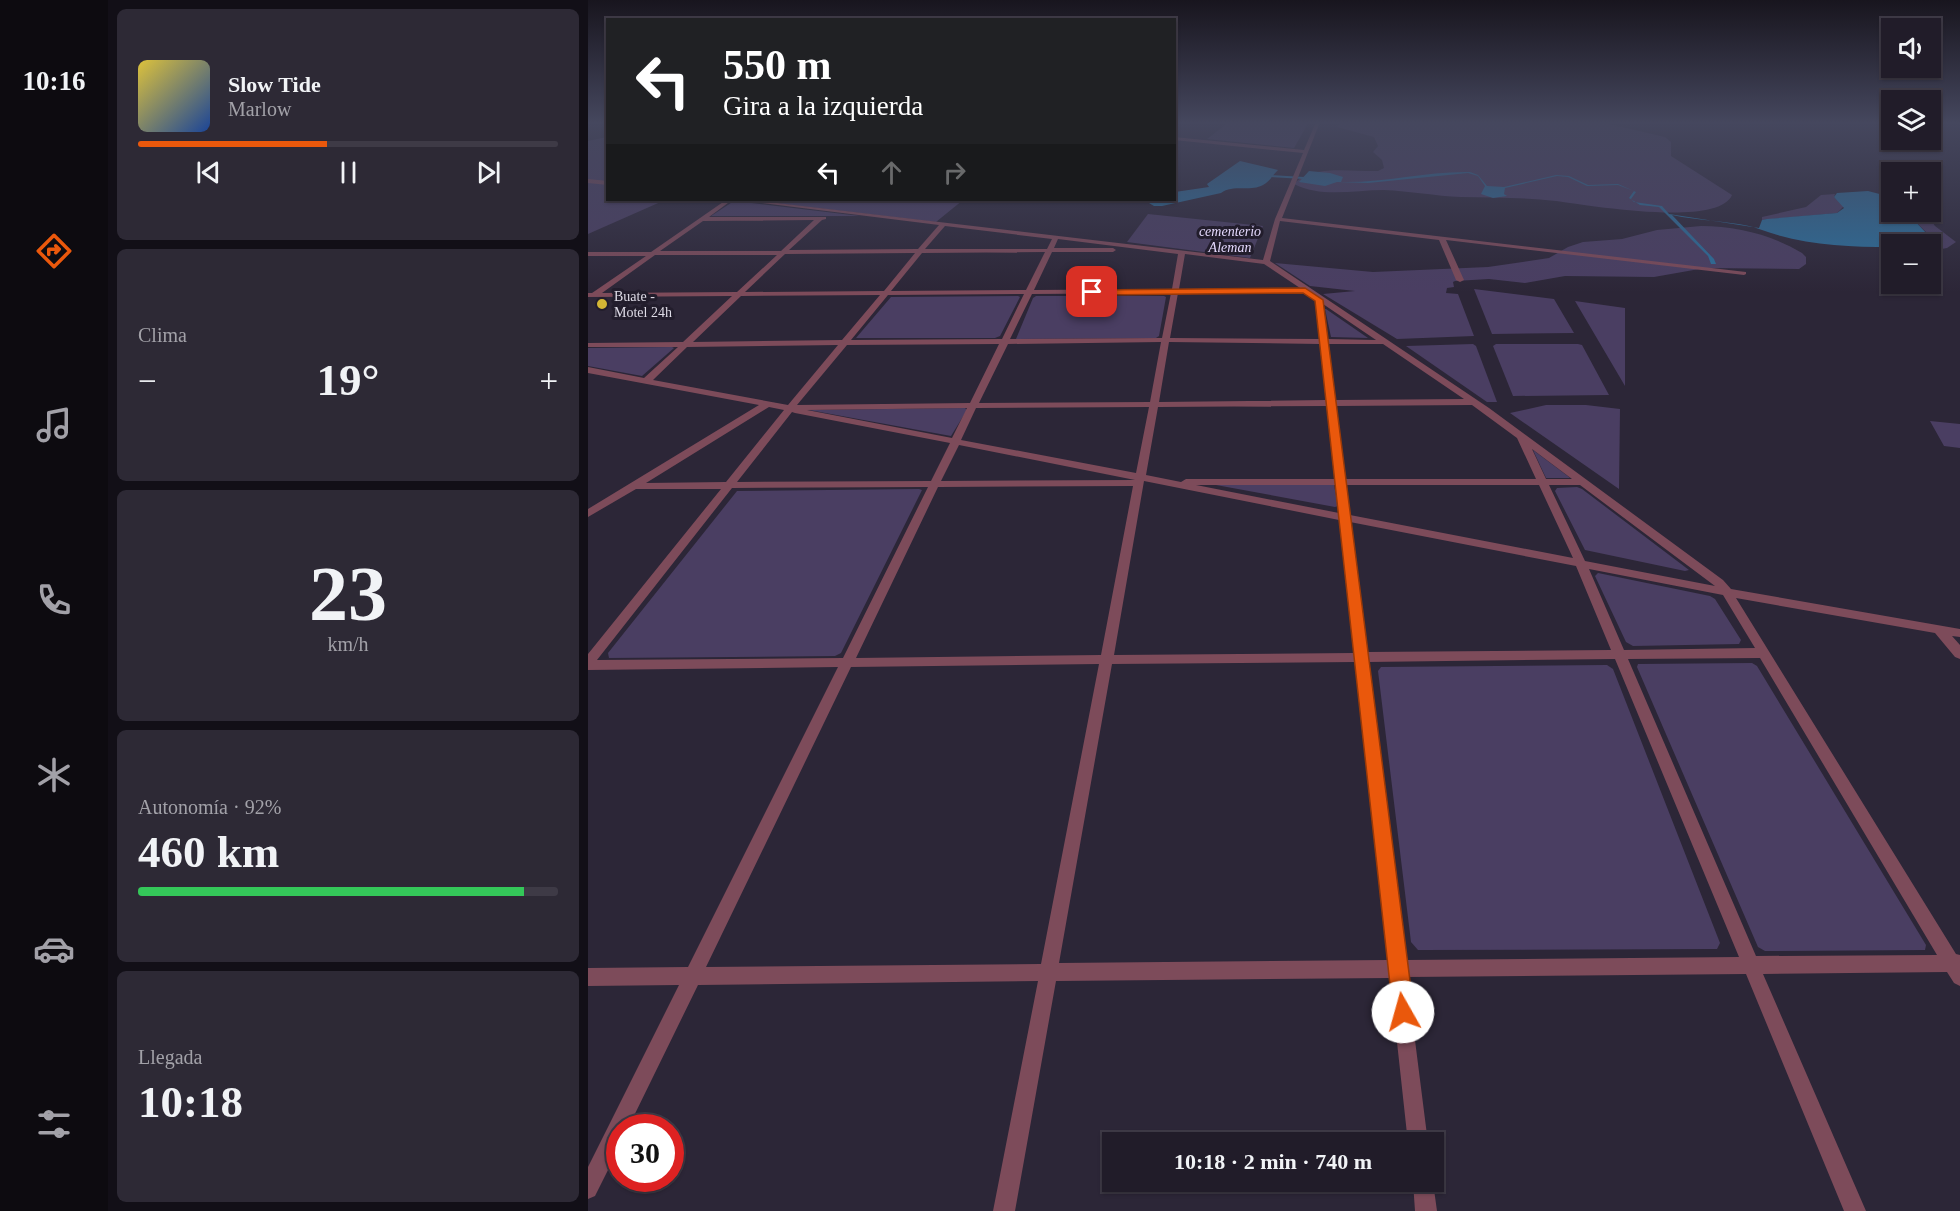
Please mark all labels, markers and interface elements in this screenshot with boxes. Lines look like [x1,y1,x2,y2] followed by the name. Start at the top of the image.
[1881,18,1941,294] map controls
[1881,18,1941,78] button: sound
[624,42,702,120] icon: left
[723,42,832,88] text: 550 m
[23,66,86,96] text: 10:16
[228,72,321,97] text: Slow Tide
[1881,90,1941,150] button: layers
[723,91,923,121] text: Gira a la izquierda
[228,98,291,120] text: Marlow
[192,156,225,189] icon: previous
[332,156,365,189] icon: pause
[472,156,505,189] icon: next
[812,156,845,189] icon: left
[875,156,908,189] icon: ahead
[938,156,971,189] icon: right
[1881,162,1941,222] button: +
[1199,224,1261,255] park label: cementerio Aleman
[33,230,75,272] icon: directions
[1881,234,1941,294] button: −
[1066,266,1117,317] pin
[1075,275,1108,308] icon: arrive
[614,289,672,320] place label: Buate - Motel 24h
[595,297,609,311] marker: Buate - Motel 24h
[138,324,187,346] text: Clima
[317,355,380,405] text: 19°
[138,363,157,399] text: −
[539,363,558,399] text: +
[33,404,75,446] icon: music
[309,550,387,637] text: 23
[33,579,75,621] icon: phone
[327,633,369,655] text: km/h
[33,754,75,796] icon: climate
[138,796,281,818] text: Autonomía · 92%
[138,827,279,877] text: 460 km
[33,928,75,970] icon: car
[1371,980,1435,1044] position arrow
[138,1046,202,1068] text: Llegada
[138,1077,243,1127] text: 10:18
[33,1103,75,1145] icon: filters
[606,1114,684,1192] speed limit sign: 30
[1174,1149,1372,1174] text: 10:18 · 2 min · 740 m

